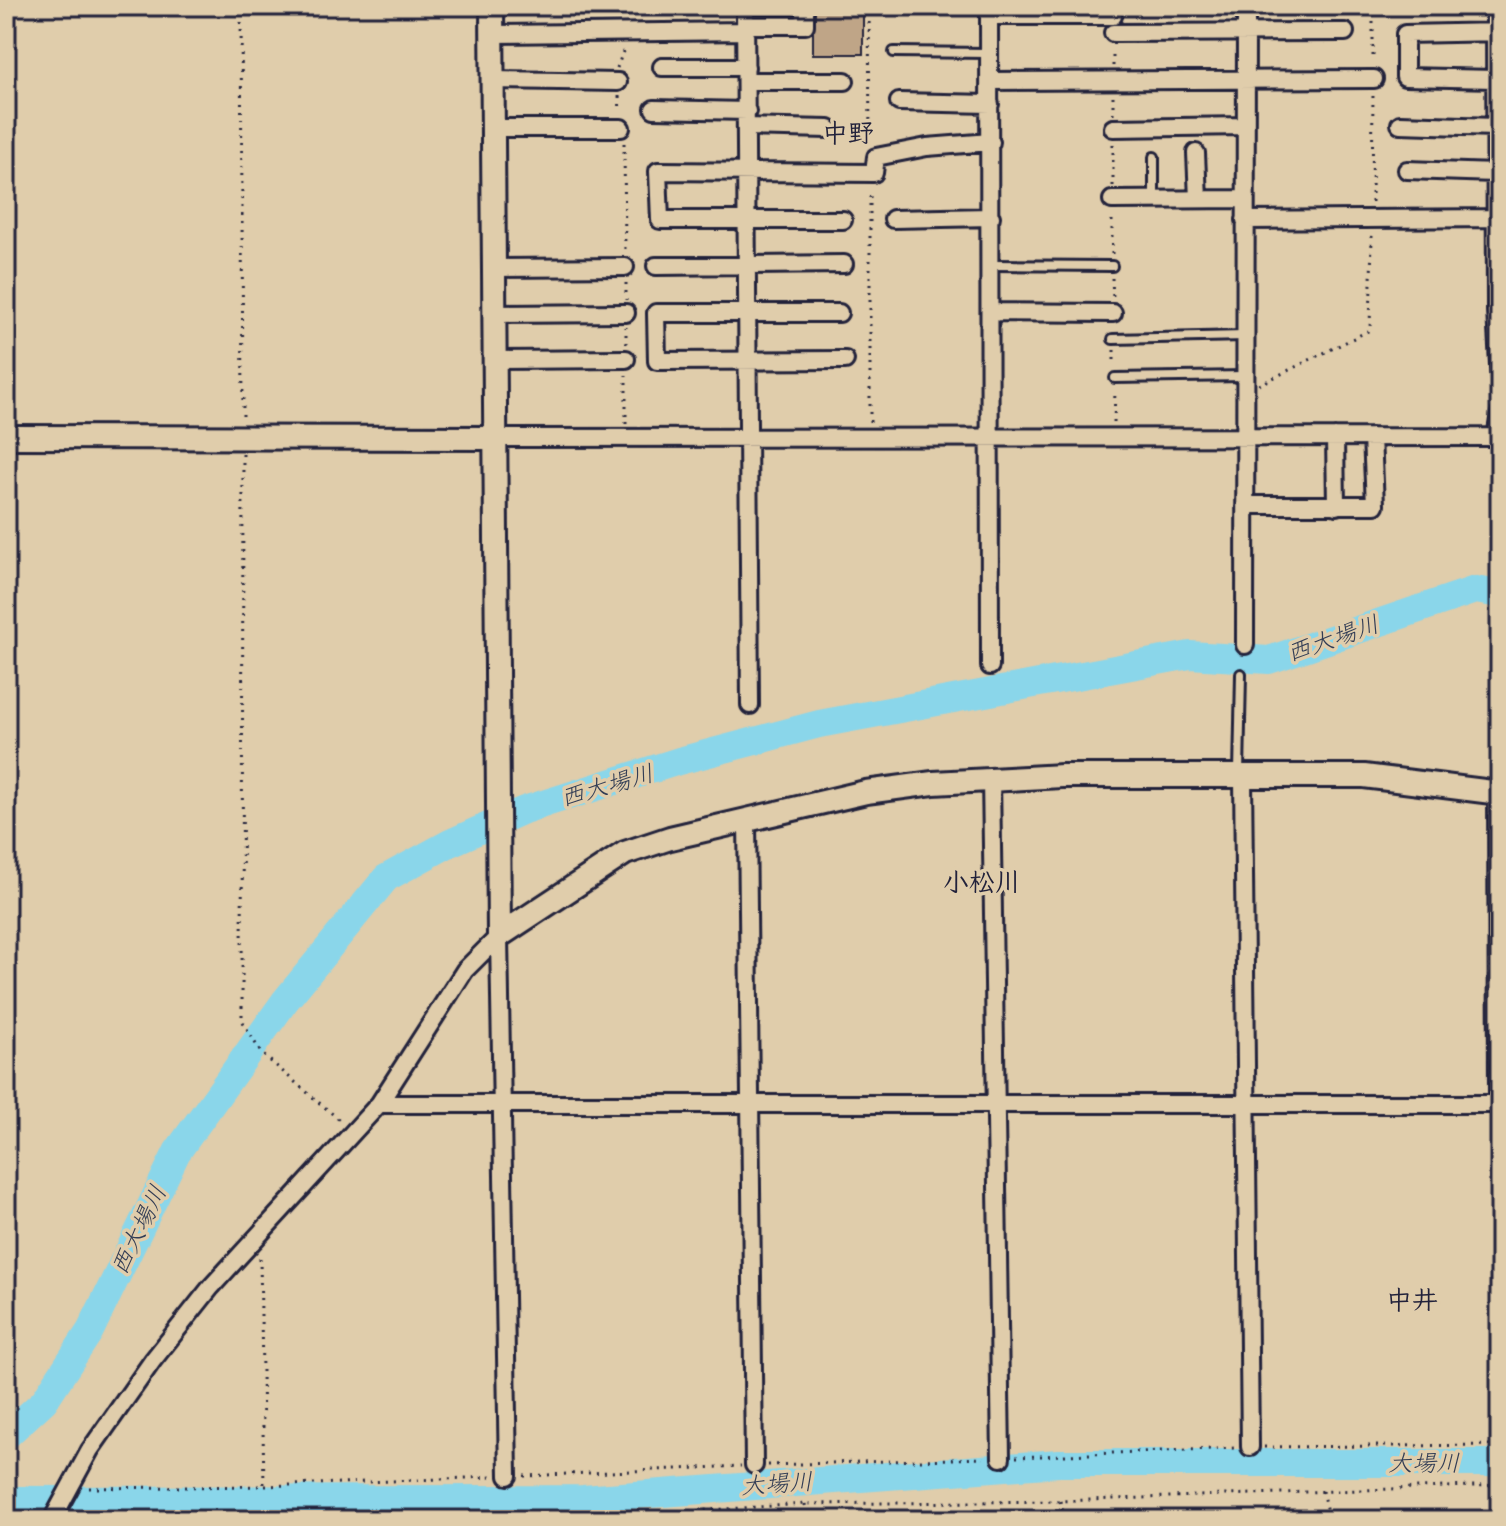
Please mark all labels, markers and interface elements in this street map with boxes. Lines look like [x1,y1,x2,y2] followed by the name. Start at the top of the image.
[822,119,874,150] district label: 中野
[1283,610,1383,668] water label: 西大場川
[557,759,657,813] water label: 西大場川
[943,868,1021,899] district label: 小松川
[105,1181,173,1279] water label: 西大場川
[1386,1286,1438,1317] district label: 中井
[1388,1449,1460,1478] water label: 大場川
[740,1467,814,1501] water label: 大場川

